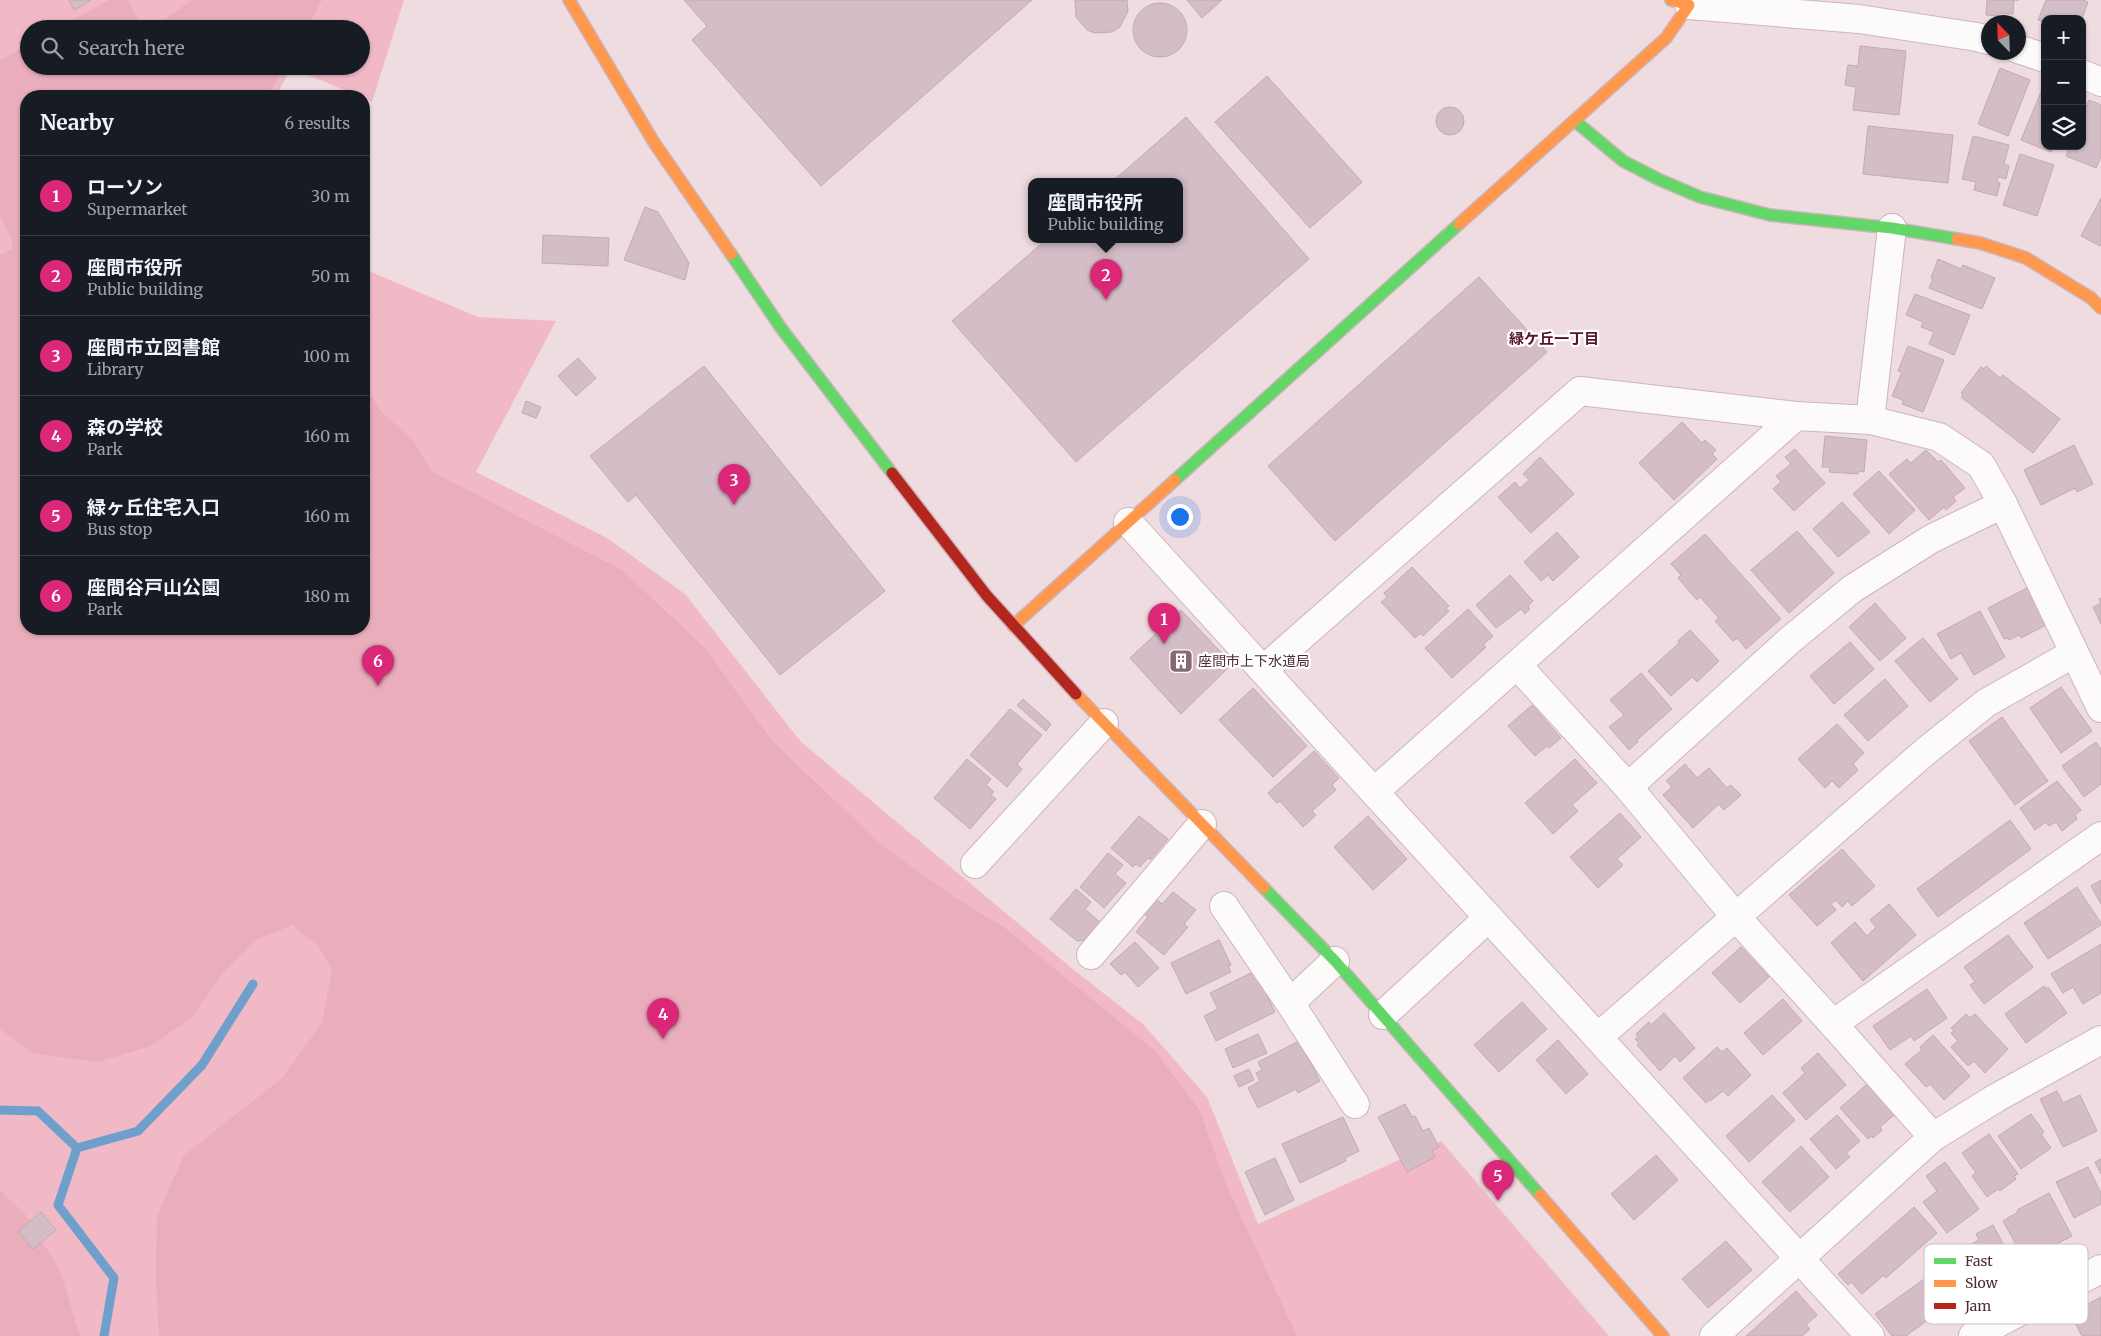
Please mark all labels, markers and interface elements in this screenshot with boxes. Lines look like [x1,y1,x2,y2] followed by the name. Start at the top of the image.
[1981,15,2026,60] north arrow
[2041,15,2086,150] map controls
[2041,15,2086,60] button: +
[20,20,370,75] search box
[38,34,66,62] icon: search
[78,36,185,60] text: Search here
[2041,60,2086,105] button: −
[2041,105,2086,150] button: layers
[40,109,114,136] text: Nearby
[285,113,350,133] text: 6 results
[87,175,163,199] text: ローソン
[1028,178,1183,243] popup
[52,186,60,206] text: 1
[311,186,350,206] text: 30 m
[1047,190,1142,214] text: 座間市役所
[87,199,188,219] text: Supermarket
[1047,214,1164,234] text: Public building
[87,255,182,279] text: 座間市役所
[1090,259,1122,300] pin: 2
[51,266,61,286] text: 2
[311,266,350,286] text: 50 m
[87,279,203,299] text: Public building
[1509,329,1599,348] district label: 緑ケ丘一丁目
[87,335,220,359] text: 座間市立図書館
[51,346,61,366] text: 3
[303,346,350,366] text: 100 m
[87,359,144,379] text: Library
[87,415,163,439] text: 森の学校
[51,426,61,446] text: 4
[304,426,350,446] text: 160 m
[87,439,123,459] text: Park
[718,464,750,505] pin: 3
[87,495,220,519] text: 緑ヶ丘住宅入口
[1167,504,1193,530] your location
[51,506,61,526] text: 5
[304,506,350,526] text: 160 m
[87,519,152,539] text: Bus stop
[87,575,220,599] text: 座間谷戸山公園
[51,586,61,606] text: 6
[304,586,350,606] text: 180 m
[87,599,123,619] text: Park
[1148,603,1180,644] pin: 1
[362,645,394,686] pin: 6
[1168,648,1194,674] building icon: 座間市上下水道局
[1198,652,1310,670] place label: 座間市上下水道局
[647,998,679,1039] pin: 4
[1482,1160,1514,1201] pin: 5
[1924,1244,2088,1324] legend
[1965,1252,1993,1270] text: Fast
[1965,1274,1998,1292] text: Slow
[1964,1297,1991,1315] text: Jam

